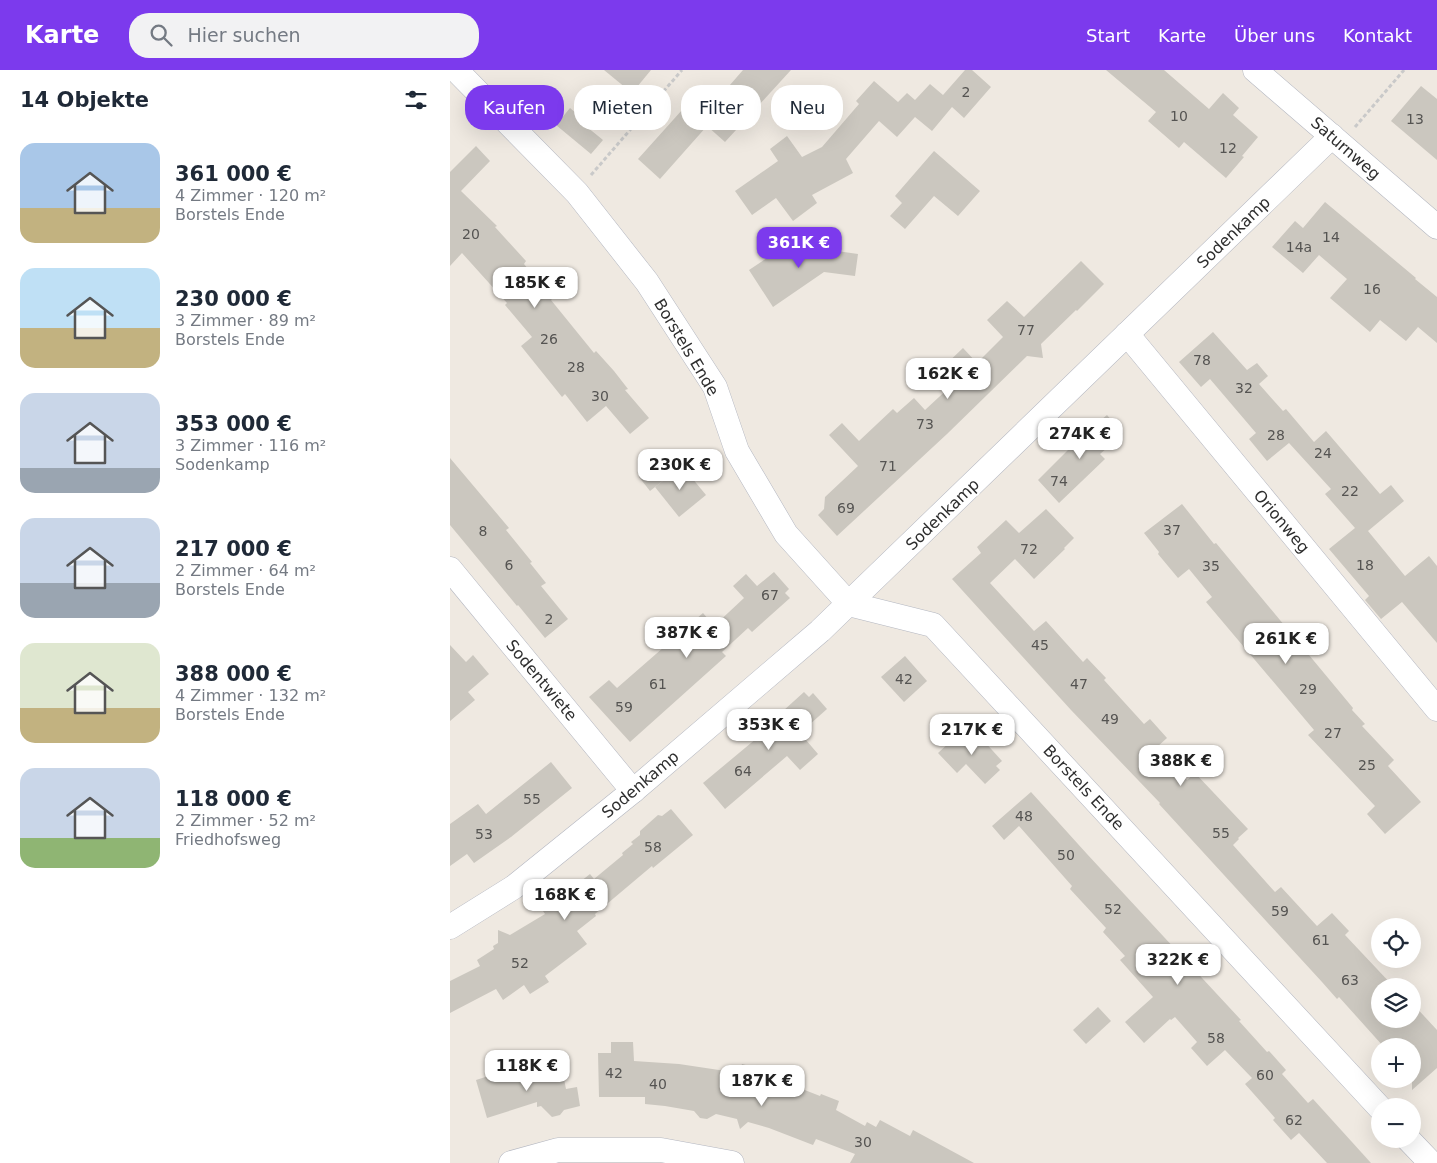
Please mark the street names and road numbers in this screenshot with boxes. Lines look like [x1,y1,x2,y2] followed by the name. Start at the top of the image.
[1307,113,1384,184] street label: Saturnweg
[1193,193,1274,272] street label: Sodenkamp
[650,295,723,399] street label: Borstels Ende
[902,475,983,554] street label: Sodenkamp
[1250,486,1314,557] street label: Orionweg
[502,636,581,725] street label: Sodentwiete
[1039,741,1128,834] street label: Borstels Ende
[598,747,683,822] street label: Sodenkamp

